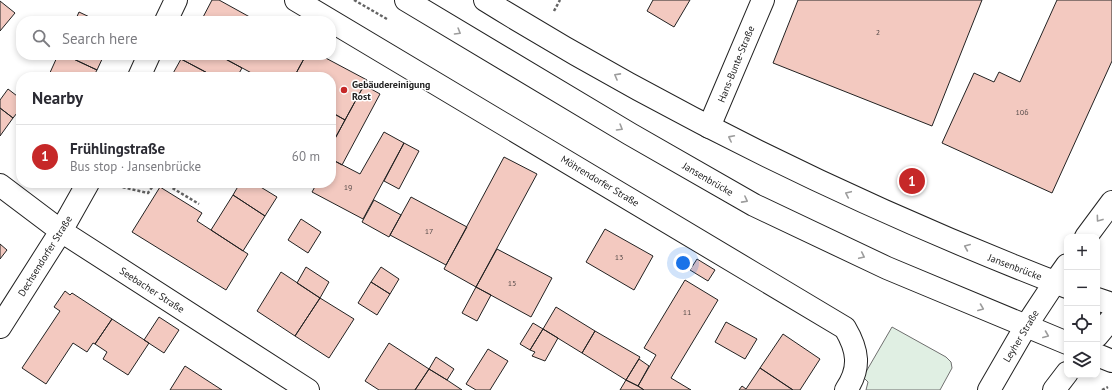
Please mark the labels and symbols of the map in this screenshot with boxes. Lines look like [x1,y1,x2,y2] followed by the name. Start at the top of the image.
[715,24,757,104] street label: Hans-Bunte-Straße
[454,27,461,34] one-way arrow
[876,27,880,37] house number: 2
[614,74,621,81] one-way arrow
[352,78,430,103] place label: Gebäudereinigung Rost
[339,85,349,95] marker: Gebäudereinigung Rost
[1015,107,1029,117] house number: 106
[616,123,623,131] one-way arrow
[728,135,735,143] one-way arrow
[558,152,642,210] street label: Möhrendorfer Straße
[679,159,736,199] street label: Jansenbrücke
[899,166,925,196] pin: 1
[344,182,352,192] house number: 19
[845,191,853,199] one-way arrow
[741,196,748,203] one-way arrow
[15,213,75,299] street label: Dechsendorfer Straße
[1097,215,1104,222] one-way arrow
[425,226,433,236] house number: 17
[963,244,970,252] one-way arrow
[985,250,1044,283] street label: Jansenbrücke
[858,251,865,259] one-way arrow
[615,252,623,262] house number: 13
[673,253,693,273] your location
[117,264,187,316] street label: Seebacher Straße
[508,278,516,288] house number: 15
[977,303,985,311] one-way arrow
[683,307,691,317] house number: 11
[1000,307,1042,365] street label: Leyher Straße
[1043,330,1050,338] one-way arrow

